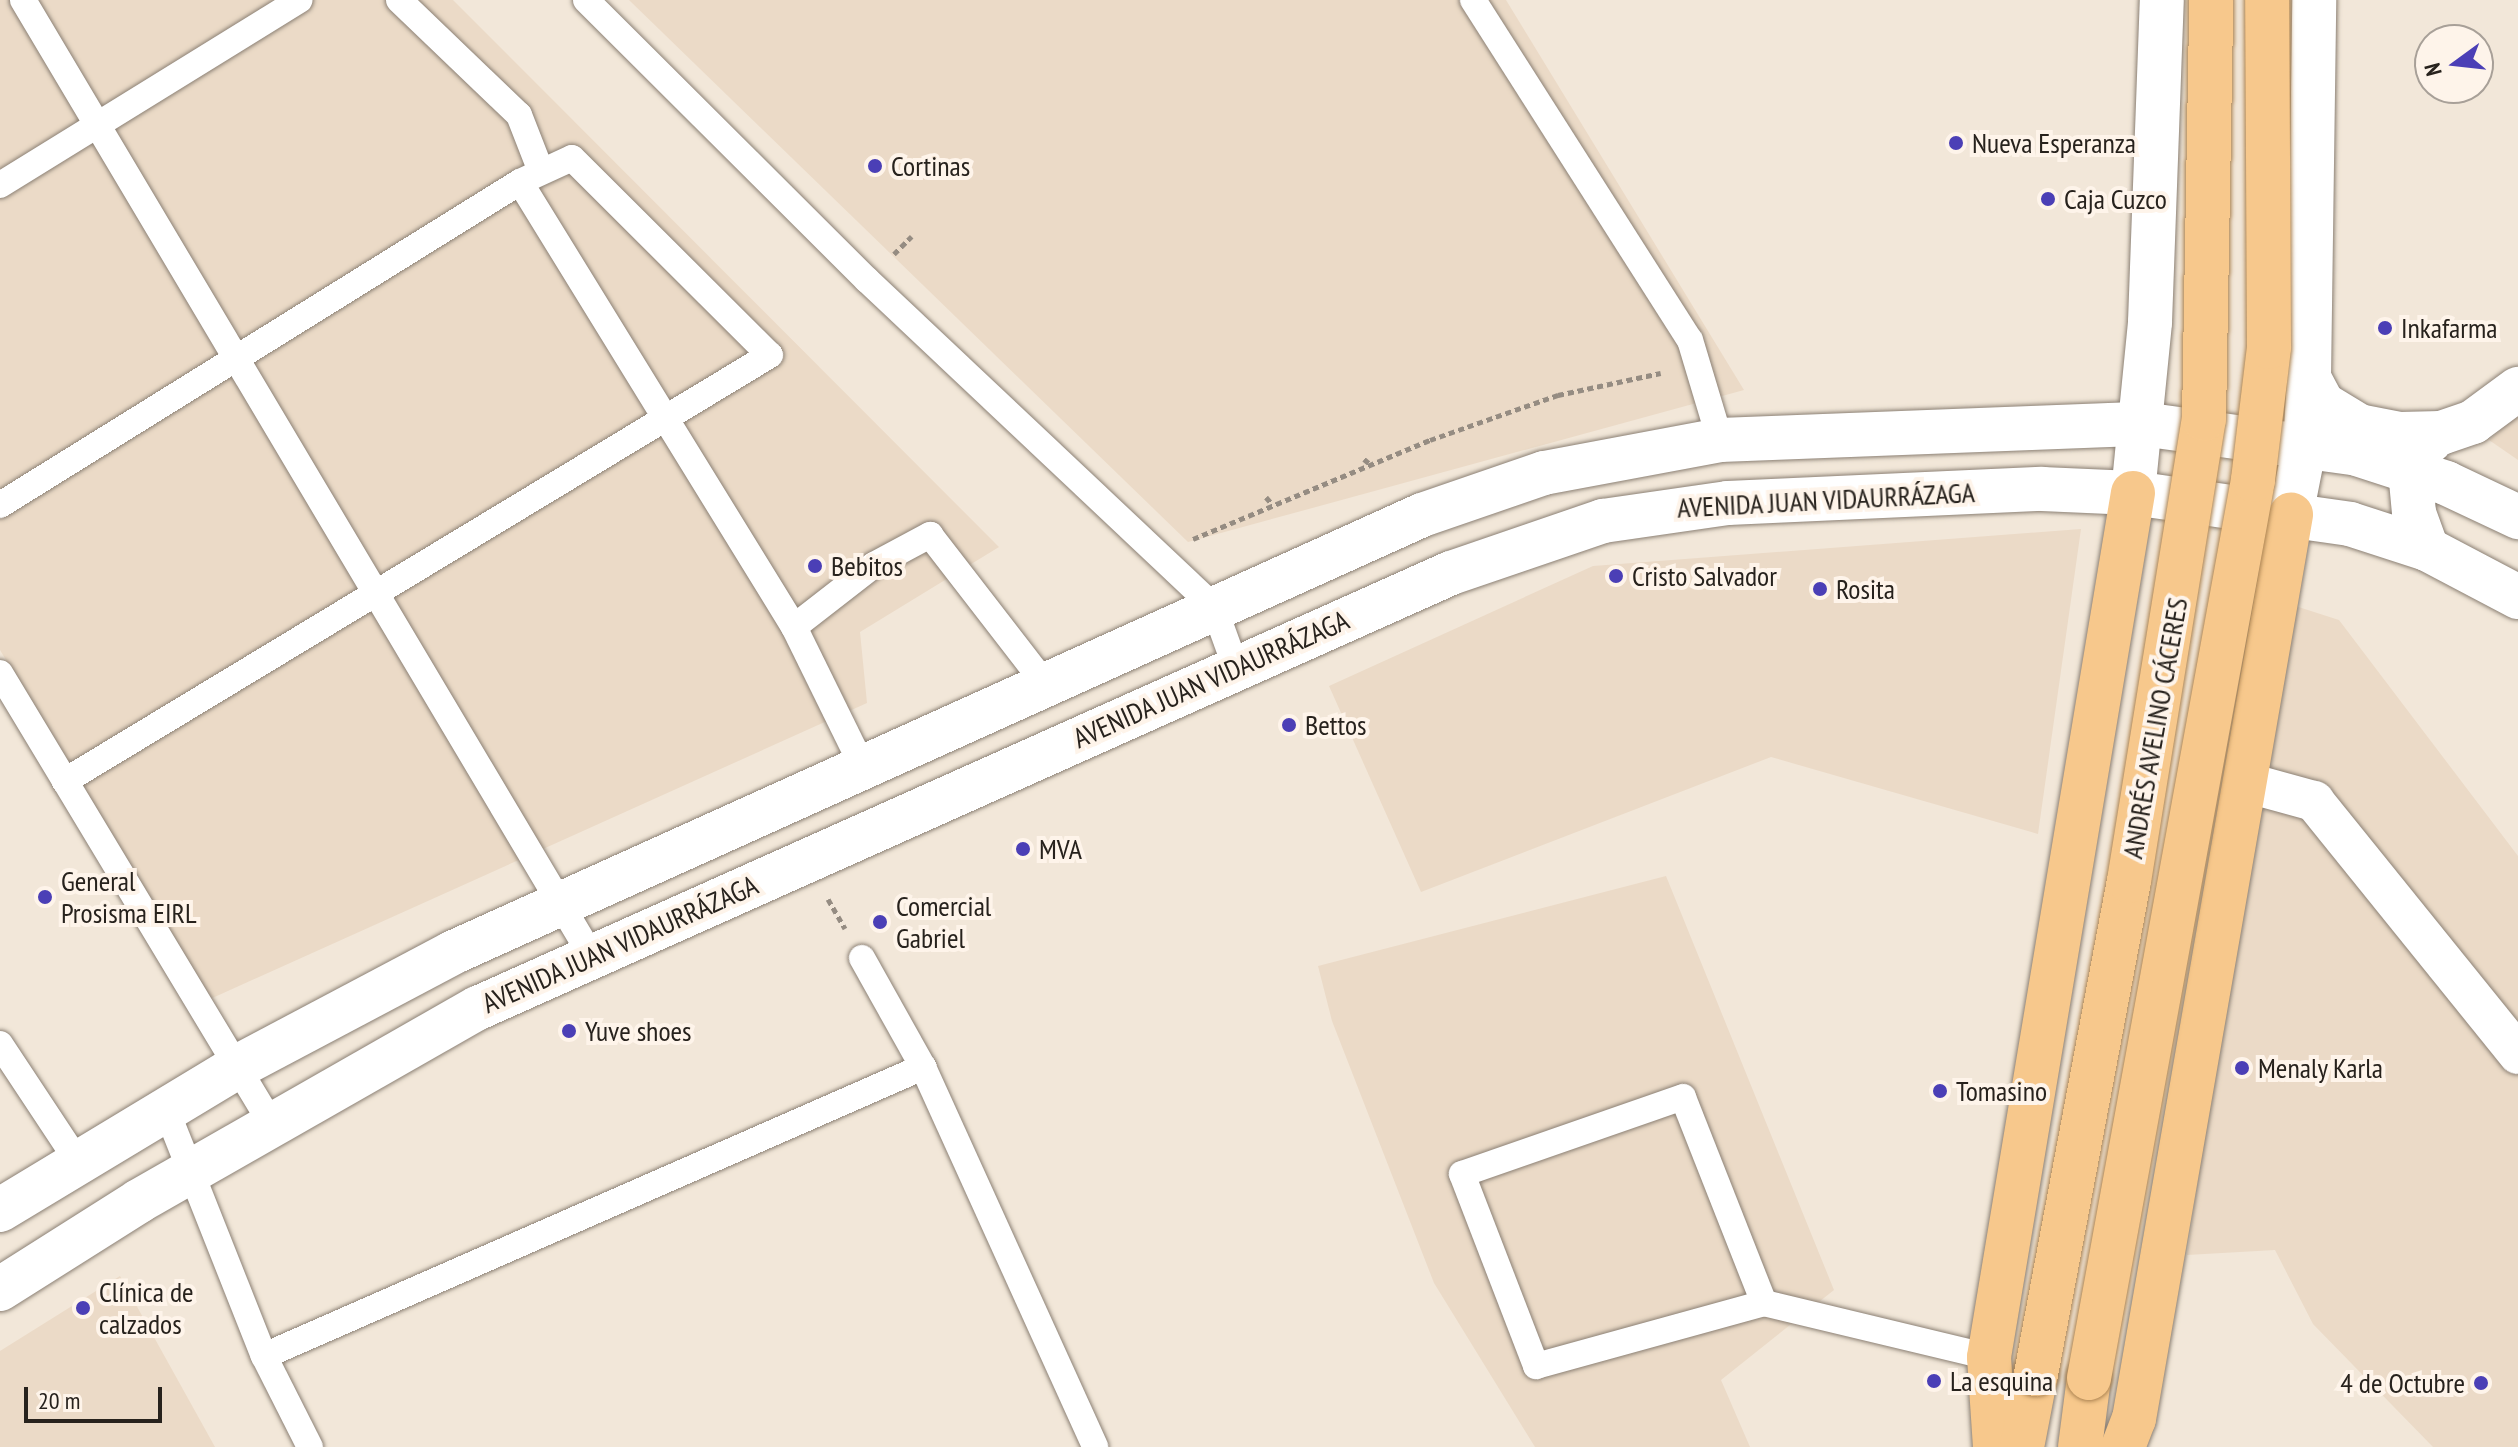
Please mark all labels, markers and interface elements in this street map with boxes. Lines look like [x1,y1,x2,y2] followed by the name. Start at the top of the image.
[2414,24,2494,104] north arrow
[2418,60,2448,79] text: N
[1972,126,2136,160] place label: Nueva Esperanza
[1947,134,1965,152] marker: Nueva Esperanza
[891,149,970,183] place label: Cortinas
[866,157,884,175] marker: Cortinas
[2064,182,2167,216] place label: Caja Cuzco
[2039,190,2057,208] marker: Caja Cuzco
[2401,311,2497,345] place label: Inkafarma
[2376,319,2394,337] marker: Inkafarma
[1675,475,1977,525] street label: AVENIDA JUAN VIDAURRÁZAGA
[831,549,903,583] place label: Bebitos
[806,557,824,575] marker: Bebitos
[1632,559,1777,593] place label: Cristo Salvador
[1607,567,1625,585] marker: Cristo Salvador
[1836,572,1895,606] place label: Rosita
[1811,580,1829,598] marker: Rosita
[2115,595,2195,861] street label: ANDRÉS AVELINO CÁCERES
[1067,603,1355,755] street label: AVENIDA JUAN VIDAURRÁZAGA
[1305,708,1366,742] place label: Bettos
[1280,716,1298,734] marker: Bettos
[1039,832,1082,866] place label: MVA
[1014,840,1032,858] marker: MVA
[61,864,197,930] place label: General Prosisma EIRL
[476,868,764,1020] street label: AVENIDA JUAN VIDAURRÁZAGA
[36,888,54,906] marker: General Prosisma EIRL
[896,889,991,955] place label: Comercial Gabriel
[871,913,889,931] marker: Comercial Gabriel
[585,1014,692,1048] place label: Yuve shoes
[560,1022,578,1040] marker: Yuve shoes
[2258,1051,2384,1085] place label: Menaly Karla
[2233,1059,2251,1077] marker: Menaly Karla
[1956,1074,2047,1108] place label: Tomasino
[1931,1082,1949,1100] marker: Tomasino
[99,1275,194,1341] place label: Clínica de calzados
[74,1299,92,1317] marker: Clínica de calzados
[1950,1364,2053,1398] place label: La esquina
[2340,1366,2465,1400] place label: 4 de Octubre
[28,1371,166,1421] scale bar
[1925,1372,1943,1390] marker: La esquina
[2472,1374,2490,1392] marker: 4 de Octubre
[38,1385,80,1416] text: 20 m

